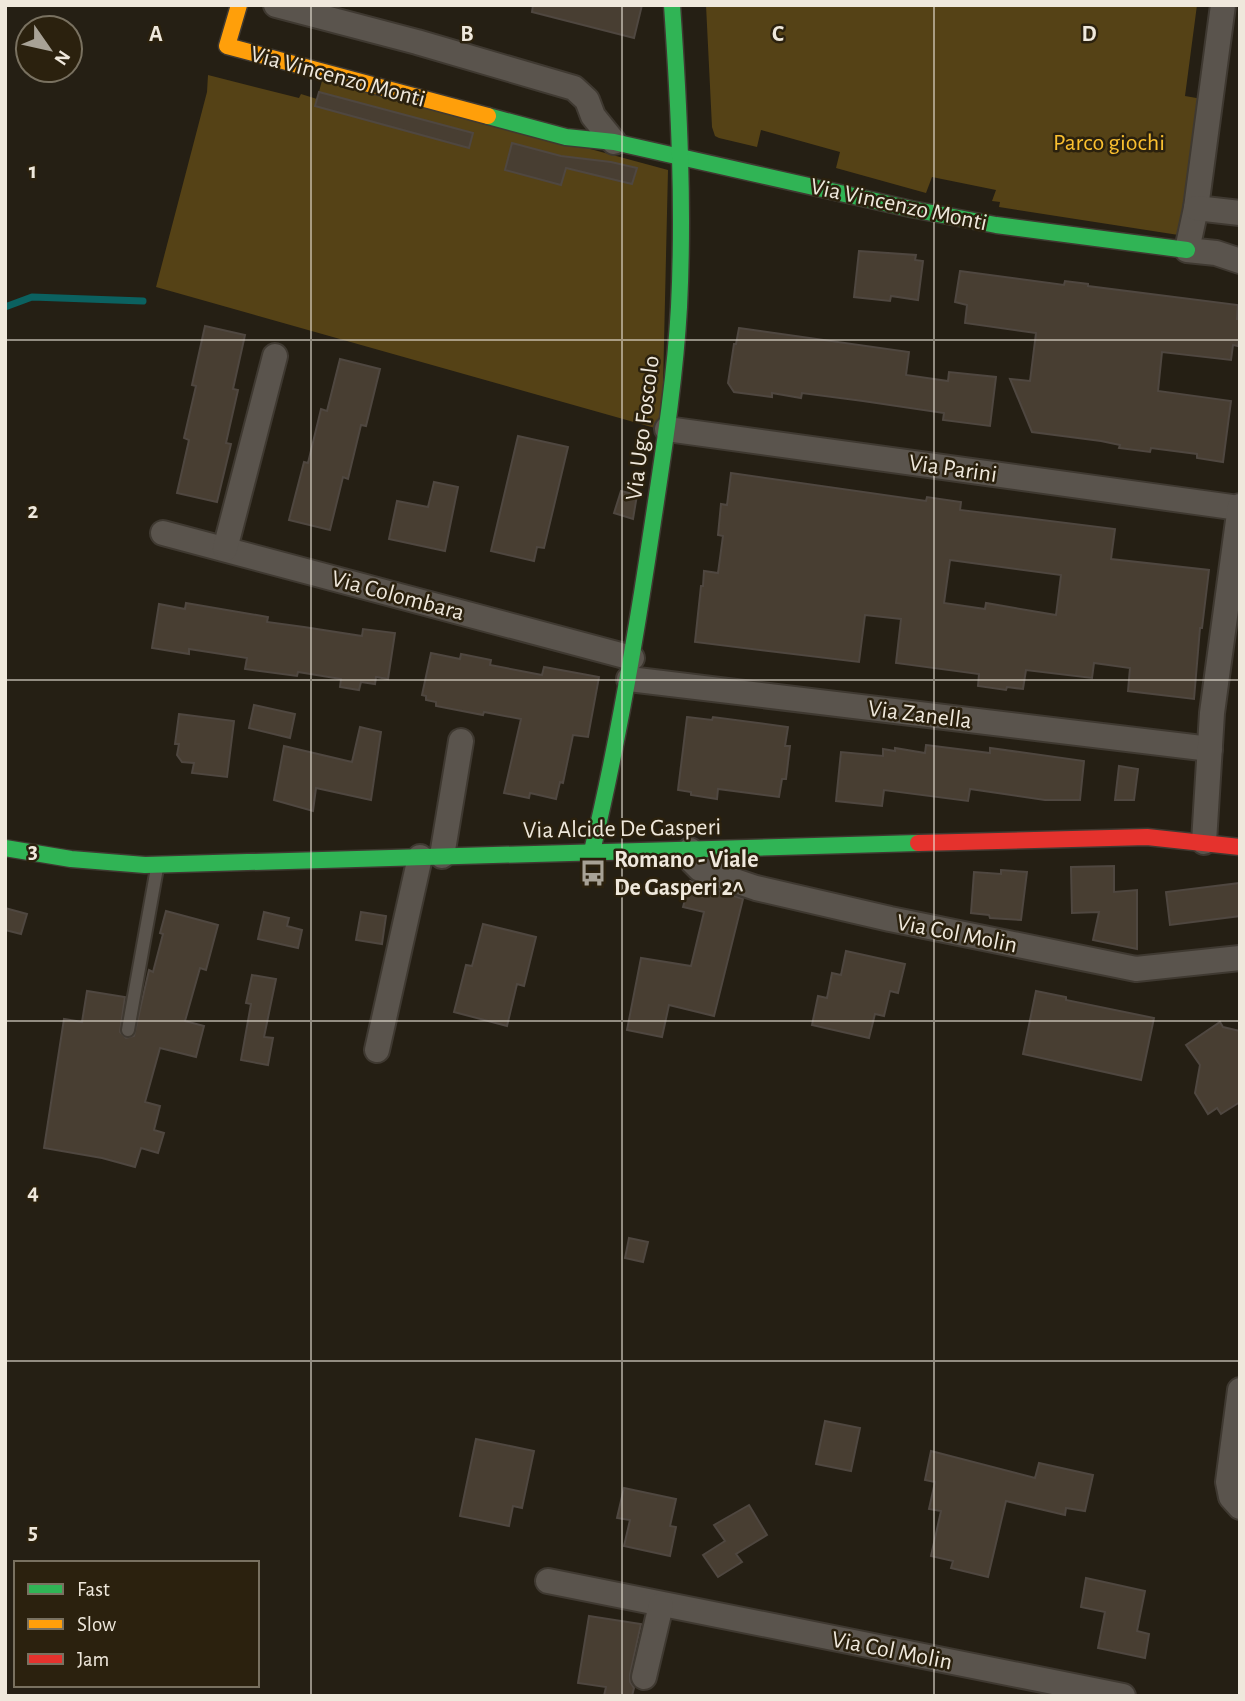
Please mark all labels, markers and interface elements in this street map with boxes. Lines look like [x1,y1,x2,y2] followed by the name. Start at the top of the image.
[14,14,84,84] north arrow
[149,23,163,46] text: A
[460,23,474,46] text: B
[772,23,784,46] text: C
[1081,23,1097,46] text: D
[248,42,428,112] street label: Via Vincenzo Monti
[50,47,73,68] text: N
[1053,131,1165,155] park label: Parco giochi
[29,160,37,183] text: 1
[808,175,989,235] street label: Via Vincenzo Monti
[622,354,664,502] street label: Via Ugo Foscolo
[907,451,999,487] street label: Via Parini
[28,500,39,523] text: 2
[329,567,467,625] street label: Via Colombara
[867,697,973,733] street label: Via Zanella
[523,815,721,843] street label: Via Alcide De Gasperi
[28,840,38,863] text: 3
[614,848,758,900] place label: Romano - Viale De Gasperi 2^
[578,858,608,888] bus stop icon: Romano - Viale De Gasperi 2^
[894,911,1019,957] street label: Via Col Molin
[27,1181,39,1204] text: 4
[28,1521,38,1544] text: 5
[14,1561,259,1687] legend
[77,1579,110,1600] text: Fast
[77,1614,116,1635] text: Slow
[829,1628,954,1674] street label: Via Col Molin
[77,1649,109,1670] text: Jam

